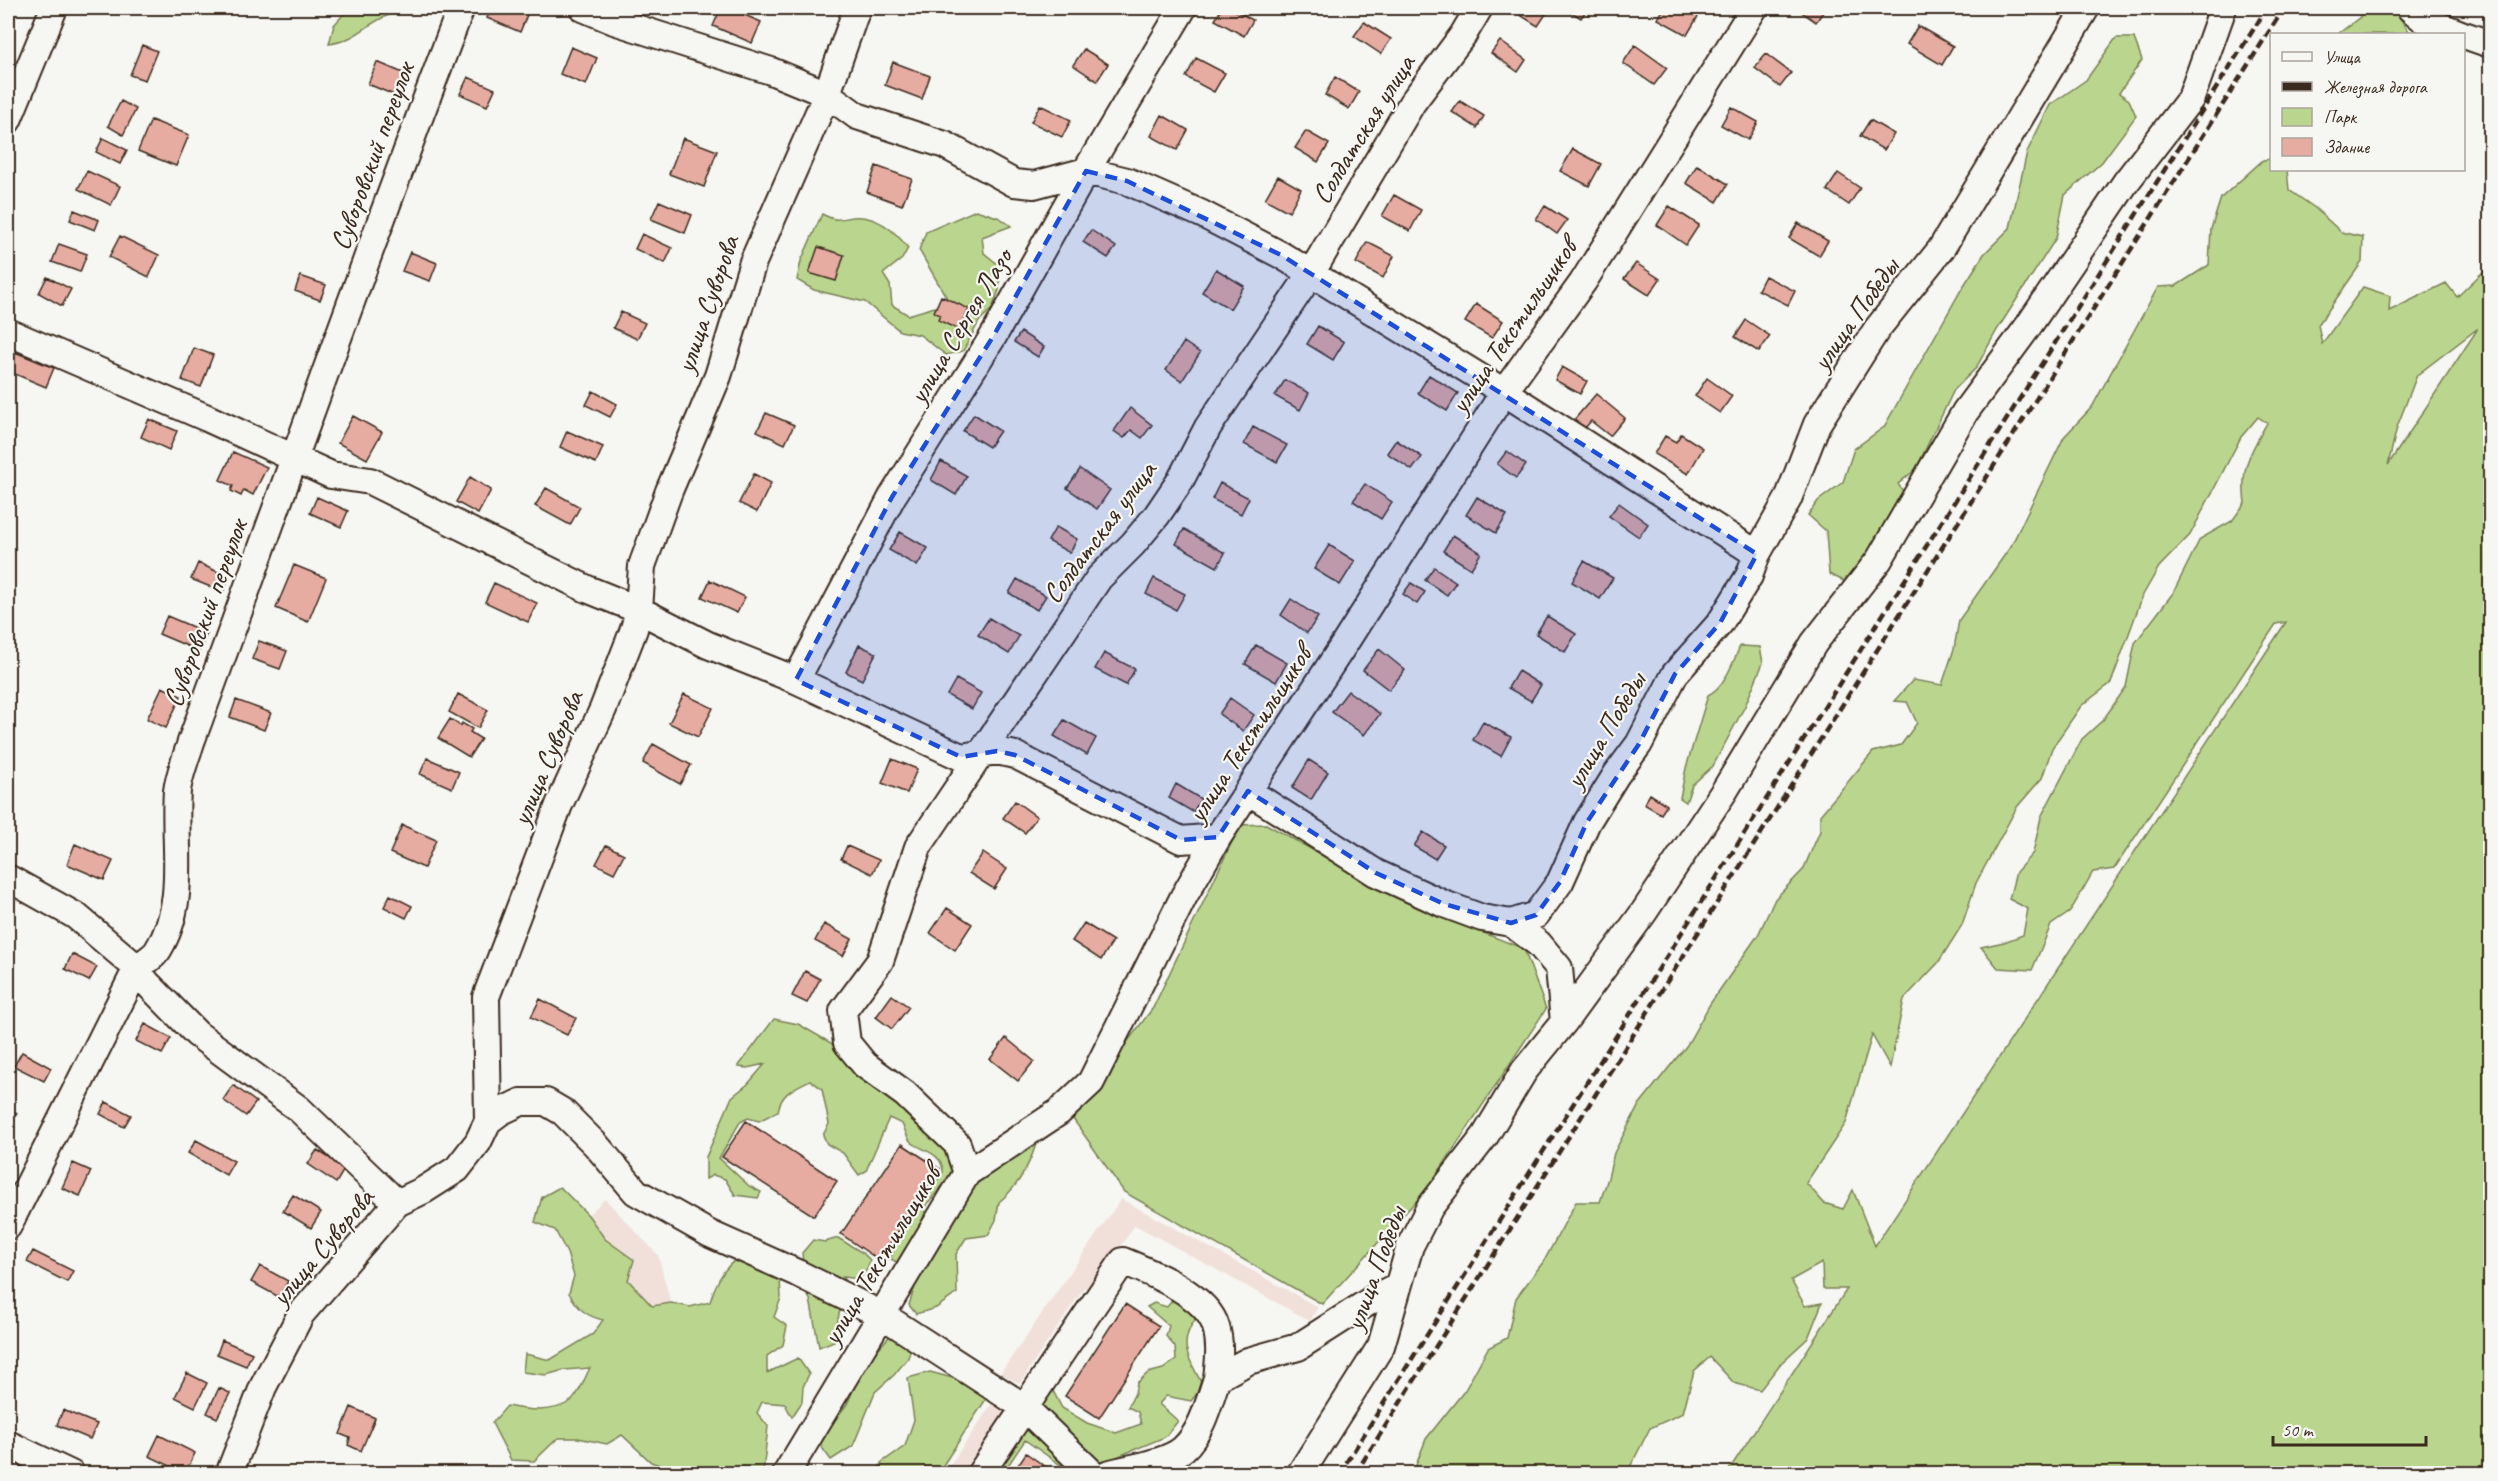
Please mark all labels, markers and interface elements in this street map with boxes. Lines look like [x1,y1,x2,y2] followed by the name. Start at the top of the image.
[2270,33,2465,171] legend
[2324,46,2361,68] text: Улица
[1303,47,1424,210] street label: Солдатская улица
[322,55,423,255] street label: Суворовский переулок
[2324,76,2428,99] text: Железная дорога
[2324,106,2358,128] text: Парк
[2324,136,2370,158] text: Здание
[1441,227,1588,422] street label: улица Текстильщиков
[667,229,747,379] street label: улица Суворова
[899,239,1022,412] street label: улица Сергея Лазо
[1802,249,1908,379] street label: улица Победы
[1034,453,1165,610] street label: Солдатская улица
[155,512,256,712] street label: Суворовский переулок
[1178,634,1323,830] street label: улица Текстильщиков
[1556,664,1654,796] street label: улица Победы
[502,684,592,832] street label: улица Суворова
[813,1153,952,1353] street label: улица Текстильщиков
[261,1180,382,1314] street label: улица Суворова
[1336,1199,1414,1337] street label: улица Победы
[2273,1409,2426,1447] scale bar
[2282,1419,2315,1441] text: 50 m

